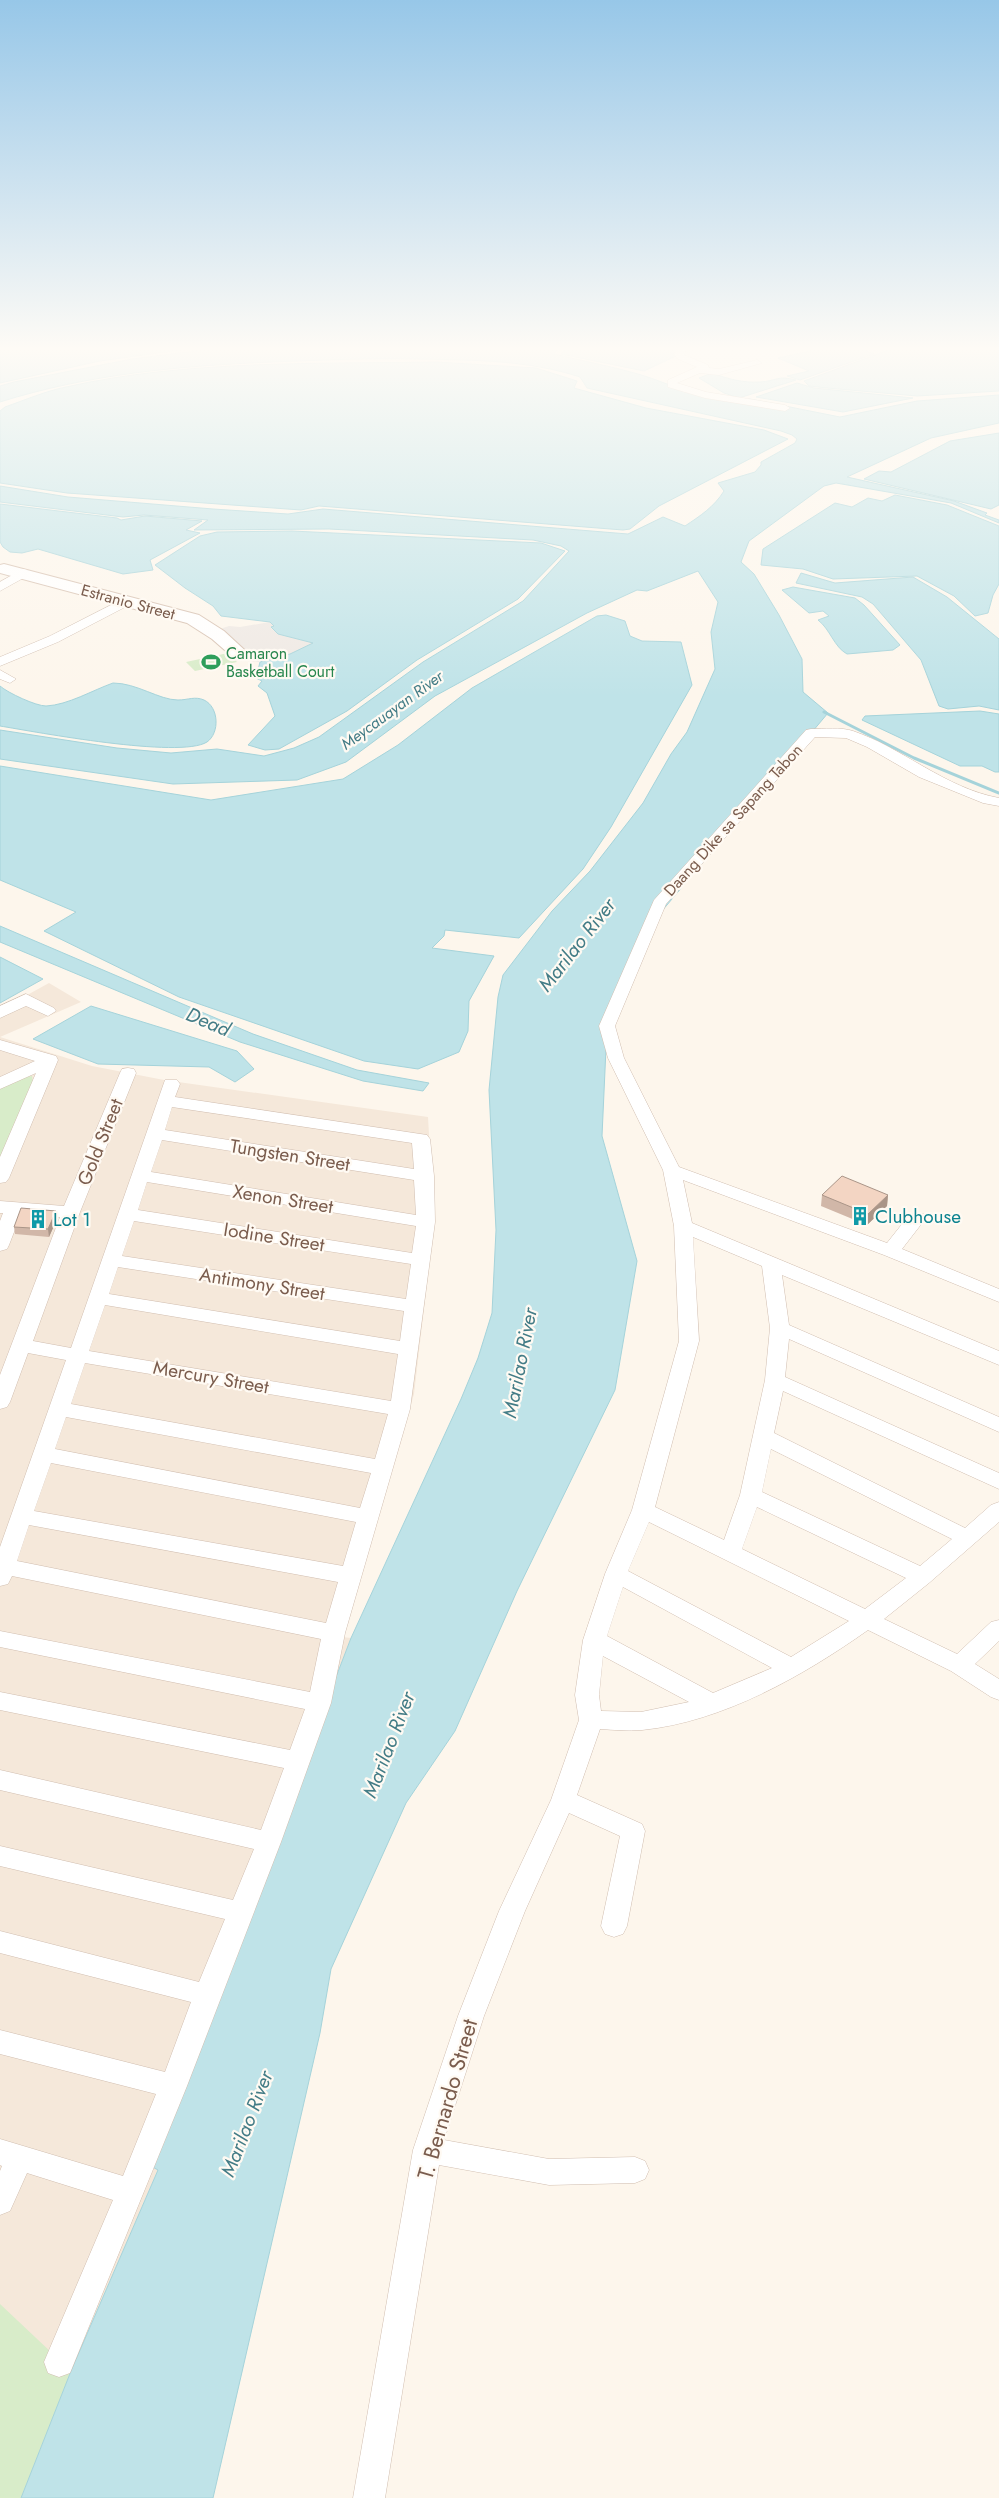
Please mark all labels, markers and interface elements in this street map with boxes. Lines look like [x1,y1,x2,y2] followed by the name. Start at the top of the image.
[78,578,178,626] street label: Estranio Street
[226,642,335,683] place label: Camaron Basketball Court
[200,651,222,673] sports icon: Camaron Basketball Court
[336,664,449,755] water label: Meycauayan River
[658,739,808,901] street label: Daang Dike sa Sapang Tabon
[531,891,624,998] water label: Marilao River
[181,1000,235,1045] water label: Dead
[70,1094,130,1189] street label: Gold Street
[228,1132,352,1178] street label: Tungsten Street
[231,1178,335,1220] street label: Xenon Street
[875,1203,961,1230] place label: Clubhouse
[849,1205,871,1227] building icon: Clubhouse
[53,1206,91,1233] place label: Lot 1
[27,1208,49,1230] building icon: Lot 1
[222,1216,327,1258] street label: Iodine Street
[197,1261,327,1307] street label: Antimony Street
[495,1304,545,1420] water label: Marilao River
[151,1354,271,1401] street label: Mercury Street
[355,1687,423,1802] water label: Marilao River
[409,2014,485,2183] street label: T. Bernardo Street
[213,2066,281,2181] water label: Marilao River

